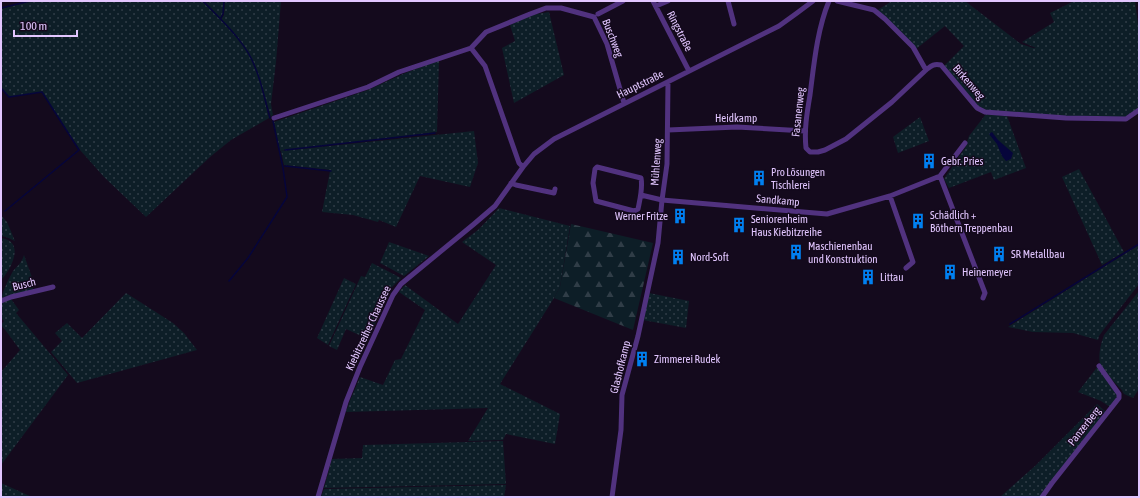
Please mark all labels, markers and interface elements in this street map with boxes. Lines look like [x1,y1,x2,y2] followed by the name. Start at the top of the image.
[665,9,695,53] street label: Ringstraße
[14,12,77,38] scale bar
[600,17,626,59] street label: Buschweg
[20,19,47,33] text: 100 m
[951,62,988,102] street label: Birkenweg
[615,68,665,100] street label: Hauptstraße
[789,86,807,138] street label: Fasanenweg
[715,112,757,124] street label: Heidkamp
[648,138,664,186] street label: Mühlenweg
[920,152,938,170] building icon: Gebr. Pries
[941,155,983,167] place label: Gebr. Pries
[771,166,825,191] place label: Pro Lösungen Tischlerei
[750,169,768,187] building icon: Pro Lösungen Tischlerei
[756,192,800,208] street label: Sandkamp
[671,207,689,225] building icon: Werner Fritze
[930,209,1013,234] place label: Schädlich + Böthern Treppenbau
[615,210,668,222] place label: Werner Fritze
[909,212,927,230] building icon: Schädlich + Böthern Treppenbau
[751,213,822,238] place label: Seniorenheim Haus Kiebitzreihe
[730,216,748,234] building icon: Seniorenheim Haus Kiebitzreihe
[808,240,878,265] place label: Maschienenbau und Konstruktion
[787,243,805,261] building icon: Maschienenbau und Konstruktion
[990,245,1008,263] building icon: SR Metallbau
[669,248,687,266] building icon: Nord-Soft
[1011,248,1065,260] place label: SR Metallbau
[690,251,729,263] place label: Nord-Soft
[941,263,959,281] building icon: Heinemeyer
[962,266,1012,278] place label: Heinemeyer
[859,268,877,286] building icon: Littau
[880,271,904,283] place label: Littau
[11,275,37,293] street label: Busch
[343,284,393,372] street label: Kiebitzreiher Chaussee
[608,339,632,395] street label: Glashofkamp
[633,350,651,368] building icon: Zimmerei Rudek
[654,353,721,365] place label: Zimmerei Rudek
[1065,404,1103,448] street label: Panzerberg

